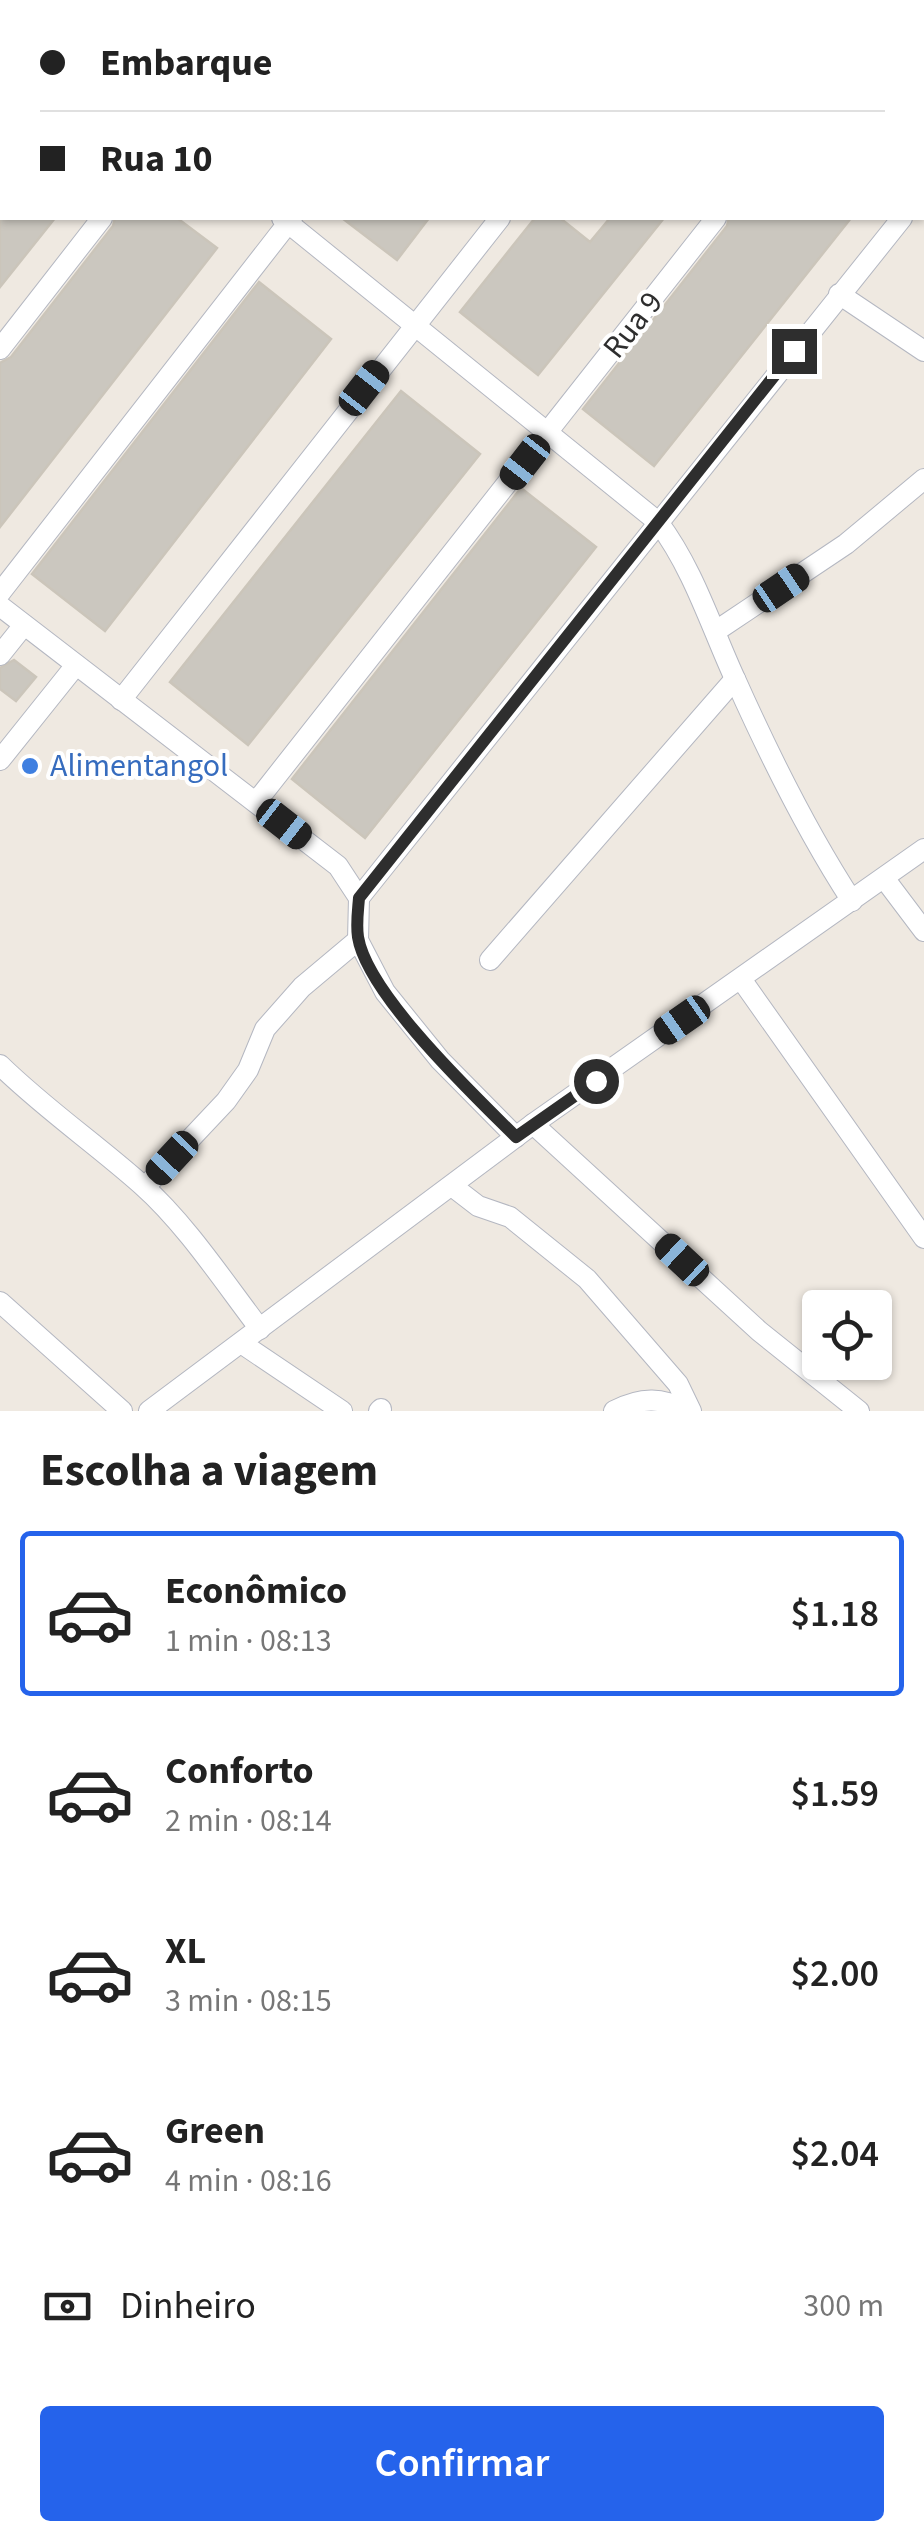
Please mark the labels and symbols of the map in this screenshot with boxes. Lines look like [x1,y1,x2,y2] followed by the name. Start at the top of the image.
[592,282,674,368] street label: Rua 9
[772,329,817,374] route end
[334,355,394,421] car
[495,429,555,495] car
[748,559,814,617] car
[50,743,228,789] place label: Alimentangol
[19,755,41,777] marker: Alimentangol
[251,794,317,854] car
[649,991,715,1049] car
[574,1059,619,1104] route start
[141,1126,203,1190] car
[650,1229,714,1291] car

